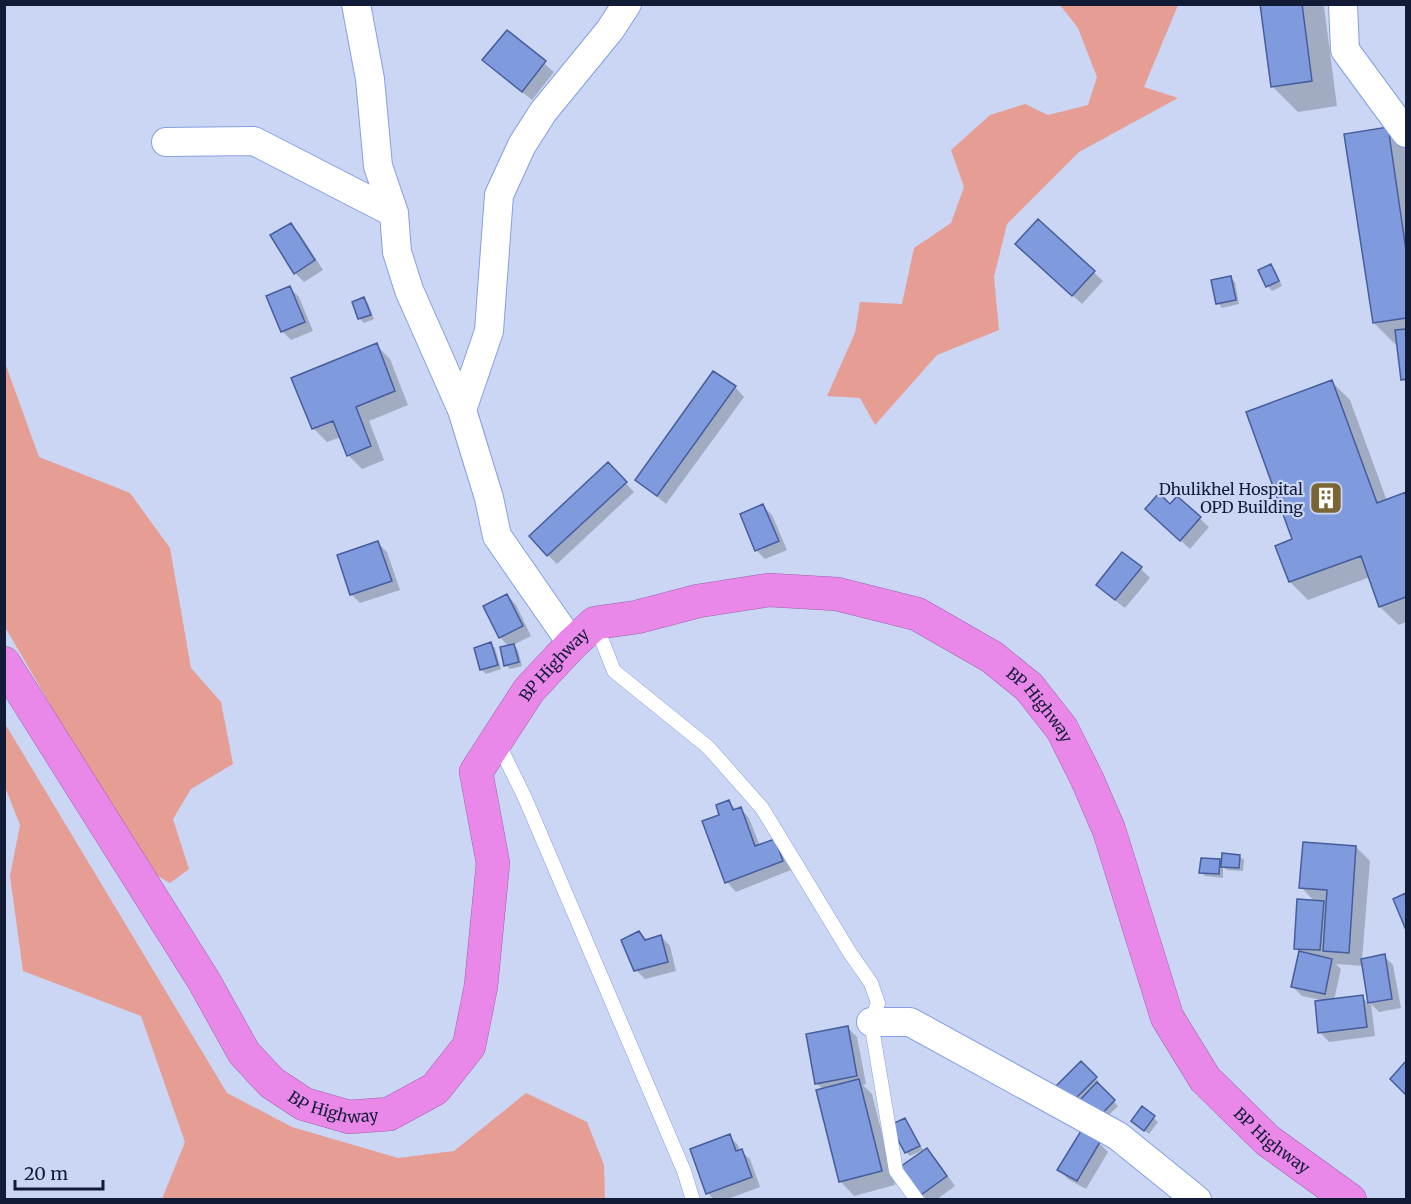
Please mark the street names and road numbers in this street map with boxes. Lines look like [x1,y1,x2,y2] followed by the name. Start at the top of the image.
[515,623,593,705] street label: BP Highway
[1002,663,1077,746] street label: BP Highway
[284,1086,380,1127] street label: BP Highway
[1230,1103,1314,1178] street label: BP Highway

